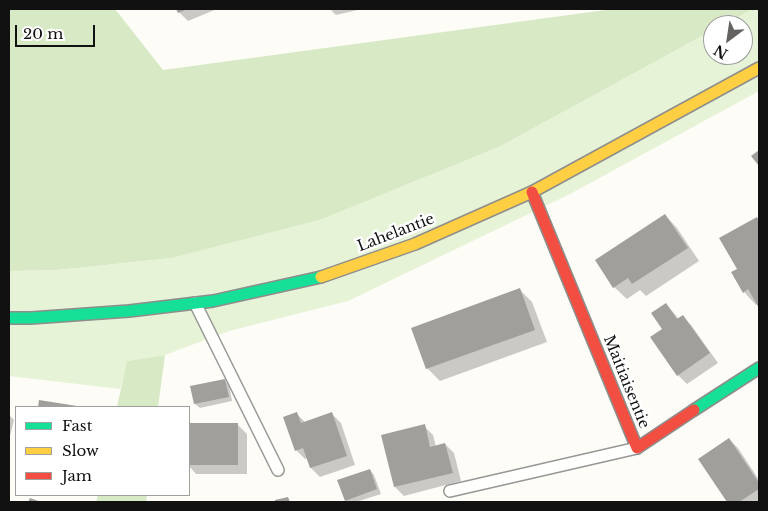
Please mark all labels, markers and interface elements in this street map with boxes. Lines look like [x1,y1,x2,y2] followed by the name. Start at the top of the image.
[18,15,98,47] scale bar
[703,15,753,65] north arrow
[23,24,63,43] text: 20 m
[711,41,731,63] text: N
[355,210,437,256] street label: Lahelantie
[599,333,653,431] street label: Maitiaisentie
[15,406,190,496] legend
[62,416,92,435] text: Fast
[62,441,99,460] text: Slow
[62,466,92,485] text: Jam

